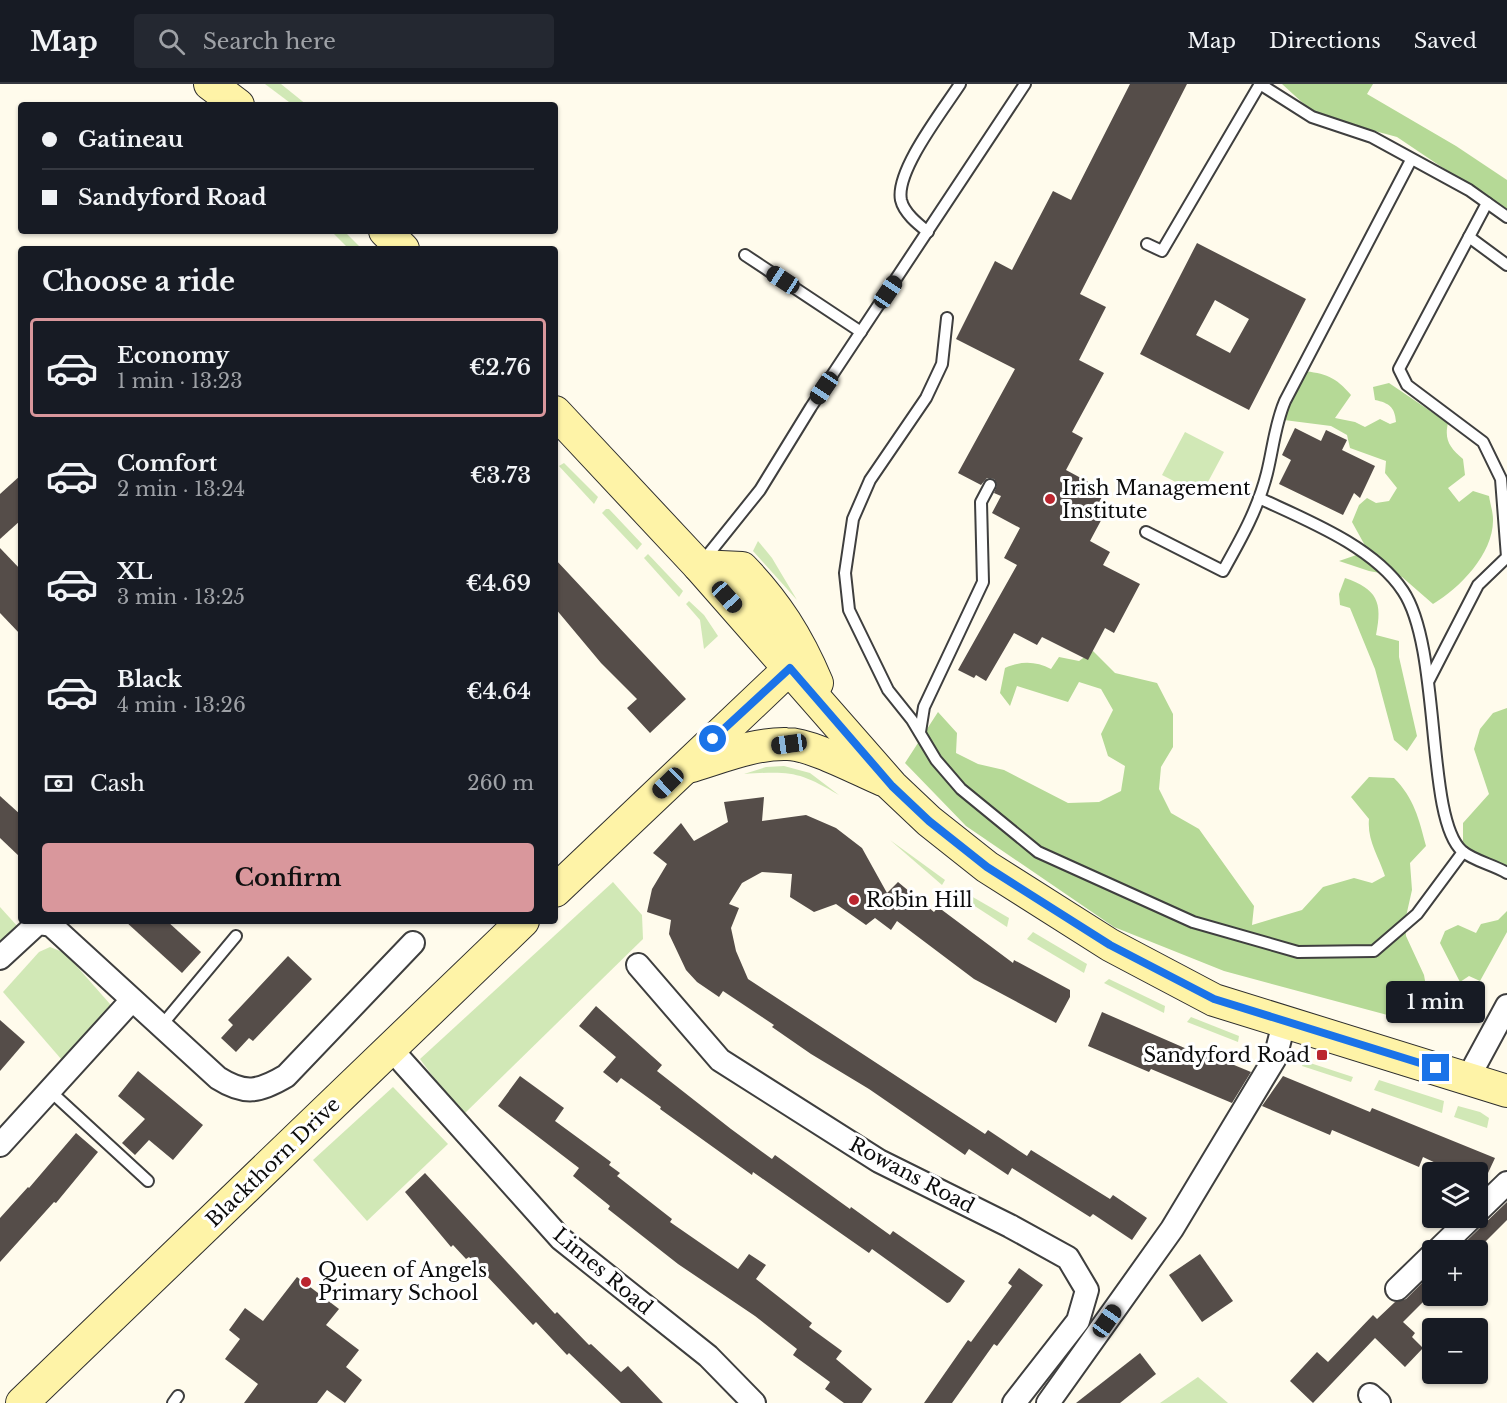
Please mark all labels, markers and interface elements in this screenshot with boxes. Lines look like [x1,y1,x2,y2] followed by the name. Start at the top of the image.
[134,14,554,68] search box
[30,24,98,59] text: Map
[155,25,188,58] icon: search
[203,28,336,55] text: Search here
[1187,28,1236,54] text: Map
[1269,28,1381,54] text: Directions
[1414,28,1477,54] text: Saved
[78,126,183,153] text: Gatineau
[78,184,266,211] text: Sandyford Road
[763,263,803,297] car
[42,265,235,298] text: Choose a ride
[870,272,906,312] car
[45,341,99,395] icon: car
[117,342,229,369] text: Economy
[469,354,531,381] text: €2.76
[806,368,842,408] car
[117,369,242,393] text: 1 min · 13:23
[45,449,99,503] icon: car
[117,450,217,477] text: Comfort
[470,462,531,489] text: €3.73
[1062,476,1251,523] place label: Irish Management Institute
[117,477,245,501] text: 2 min · 13:24
[1043,492,1057,506] marker: Irish Management Institute
[45,557,99,611] icon: car
[117,558,152,585] text: XL
[466,570,531,597] text: €4.69
[708,578,746,616] car
[117,585,245,609] text: 3 min · 13:25
[45,665,99,719] icon: car
[117,666,182,693] text: Black
[466,678,531,705] text: €4.64
[117,693,246,717] text: 4 min · 13:26
[699,725,726,752] route start
[770,733,808,755] car
[649,764,687,802] car
[42,767,75,800] icon: cash
[90,770,145,797] text: Cash
[467,771,534,795] text: 260 m
[42,843,534,912] button: Confirm
[866,888,972,912] place label: Robin Hill
[847,893,861,907] marker: Robin Hill
[1386,981,1486,1023] callout: 1 min
[1407,990,1464,1014] text: 1 min
[1143,1043,1310,1067] place label: Sandyford Road
[1315,1048,1329,1062] marker: Sandyford Road
[1422,1054,1449,1081] route end
[201,1092,345,1232] street label: Blackthorn Drive
[845,1132,979,1218] street label: Rowans Road
[1422,1162,1488,1384] map controls
[1422,1162,1488,1228] button: layers
[548,1222,658,1320] street label: Limes Road
[1422,1240,1488,1306] button: +
[318,1258,487,1305] place label: Queen of Angels Primary School
[299,1275,313,1289] marker: Queen of Angels Primary School
[1089,1301,1125,1341] car
[1422,1318,1488,1384] button: −

